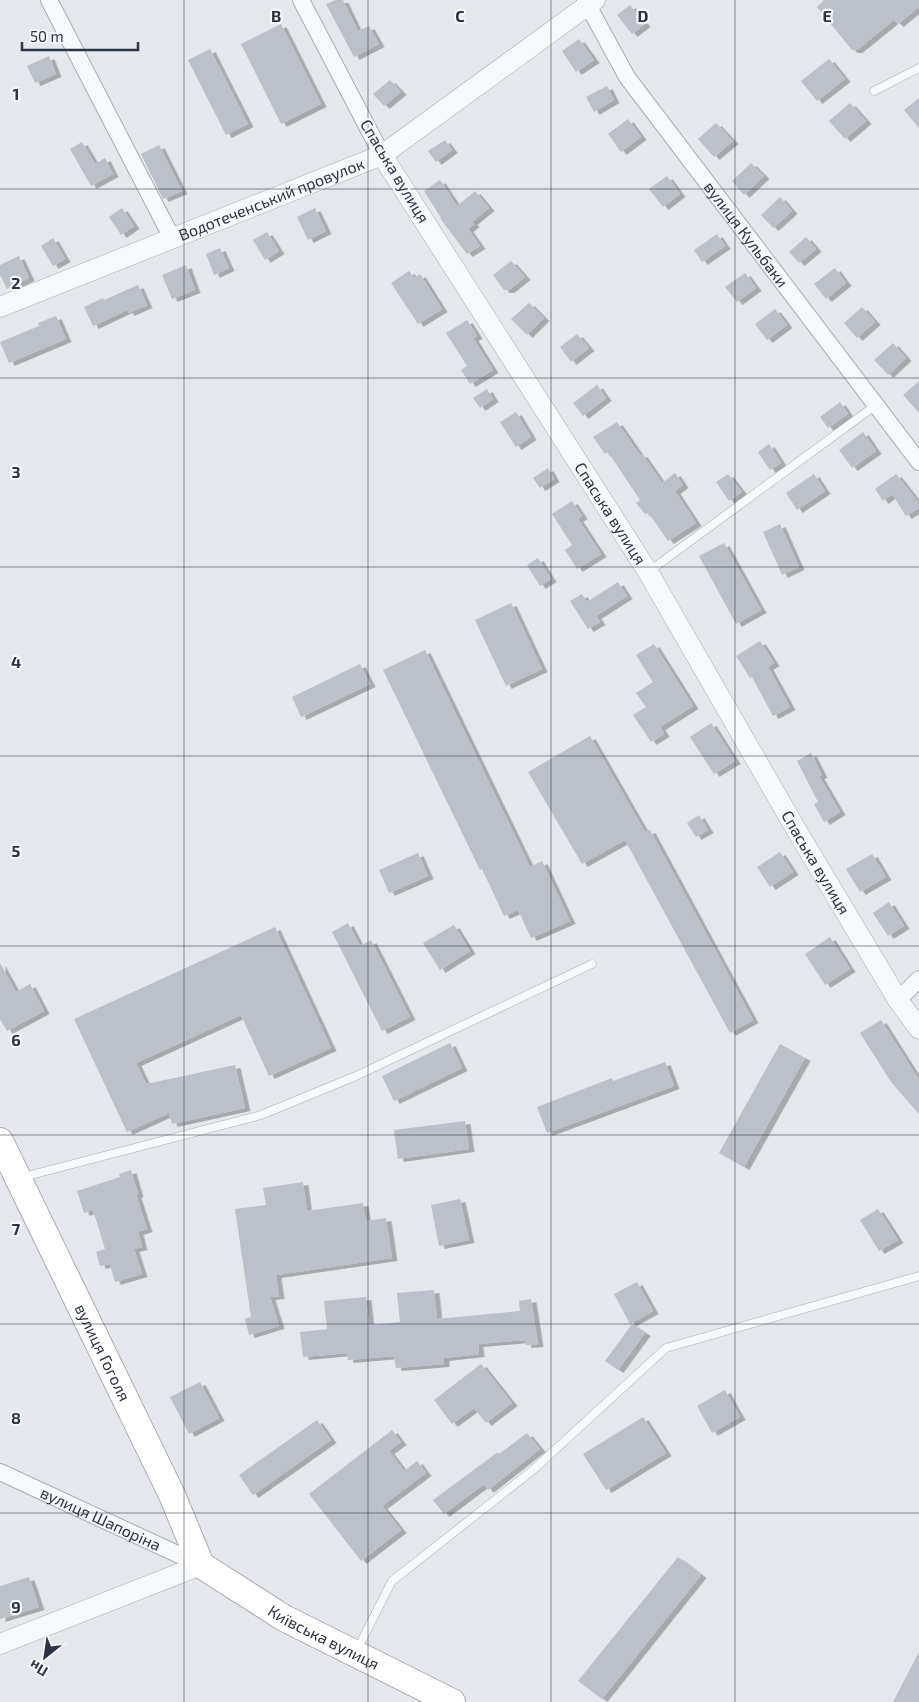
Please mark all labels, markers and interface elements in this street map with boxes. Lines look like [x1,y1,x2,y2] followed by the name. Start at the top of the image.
[271,6,281,25] text: B
[455,6,465,25] text: C
[638,6,649,25] text: D
[822,6,832,25] text: E
[22,20,139,52] scale bar
[30,27,64,45] text: 50 m
[13,84,19,103] text: 1
[356,115,434,227] street label: Спаська вулиця
[175,153,367,244] street label: Водотеченський провулок
[700,177,793,290] street label: вулиця Кульбаки
[11,273,21,292] text: 2
[571,458,651,568] street label: Спаська вулиця
[11,462,21,481] text: 3
[11,652,21,671] text: 4
[778,807,855,918] street label: Спаська вулиця
[12,841,21,860] text: 5
[11,1030,21,1049] text: 6
[12,1219,21,1238] text: 7
[71,1300,135,1404] street label: вулиця Гоголя
[11,1408,21,1427] text: 8
[38,1482,164,1554] street label: вулиця Шапоріна
[11,1597,21,1616] text: 9
[265,1600,383,1673] street label: Київська вулиця
[20,1632,70,1682] north arrow
[26,1657,50,1681] text: Пн

